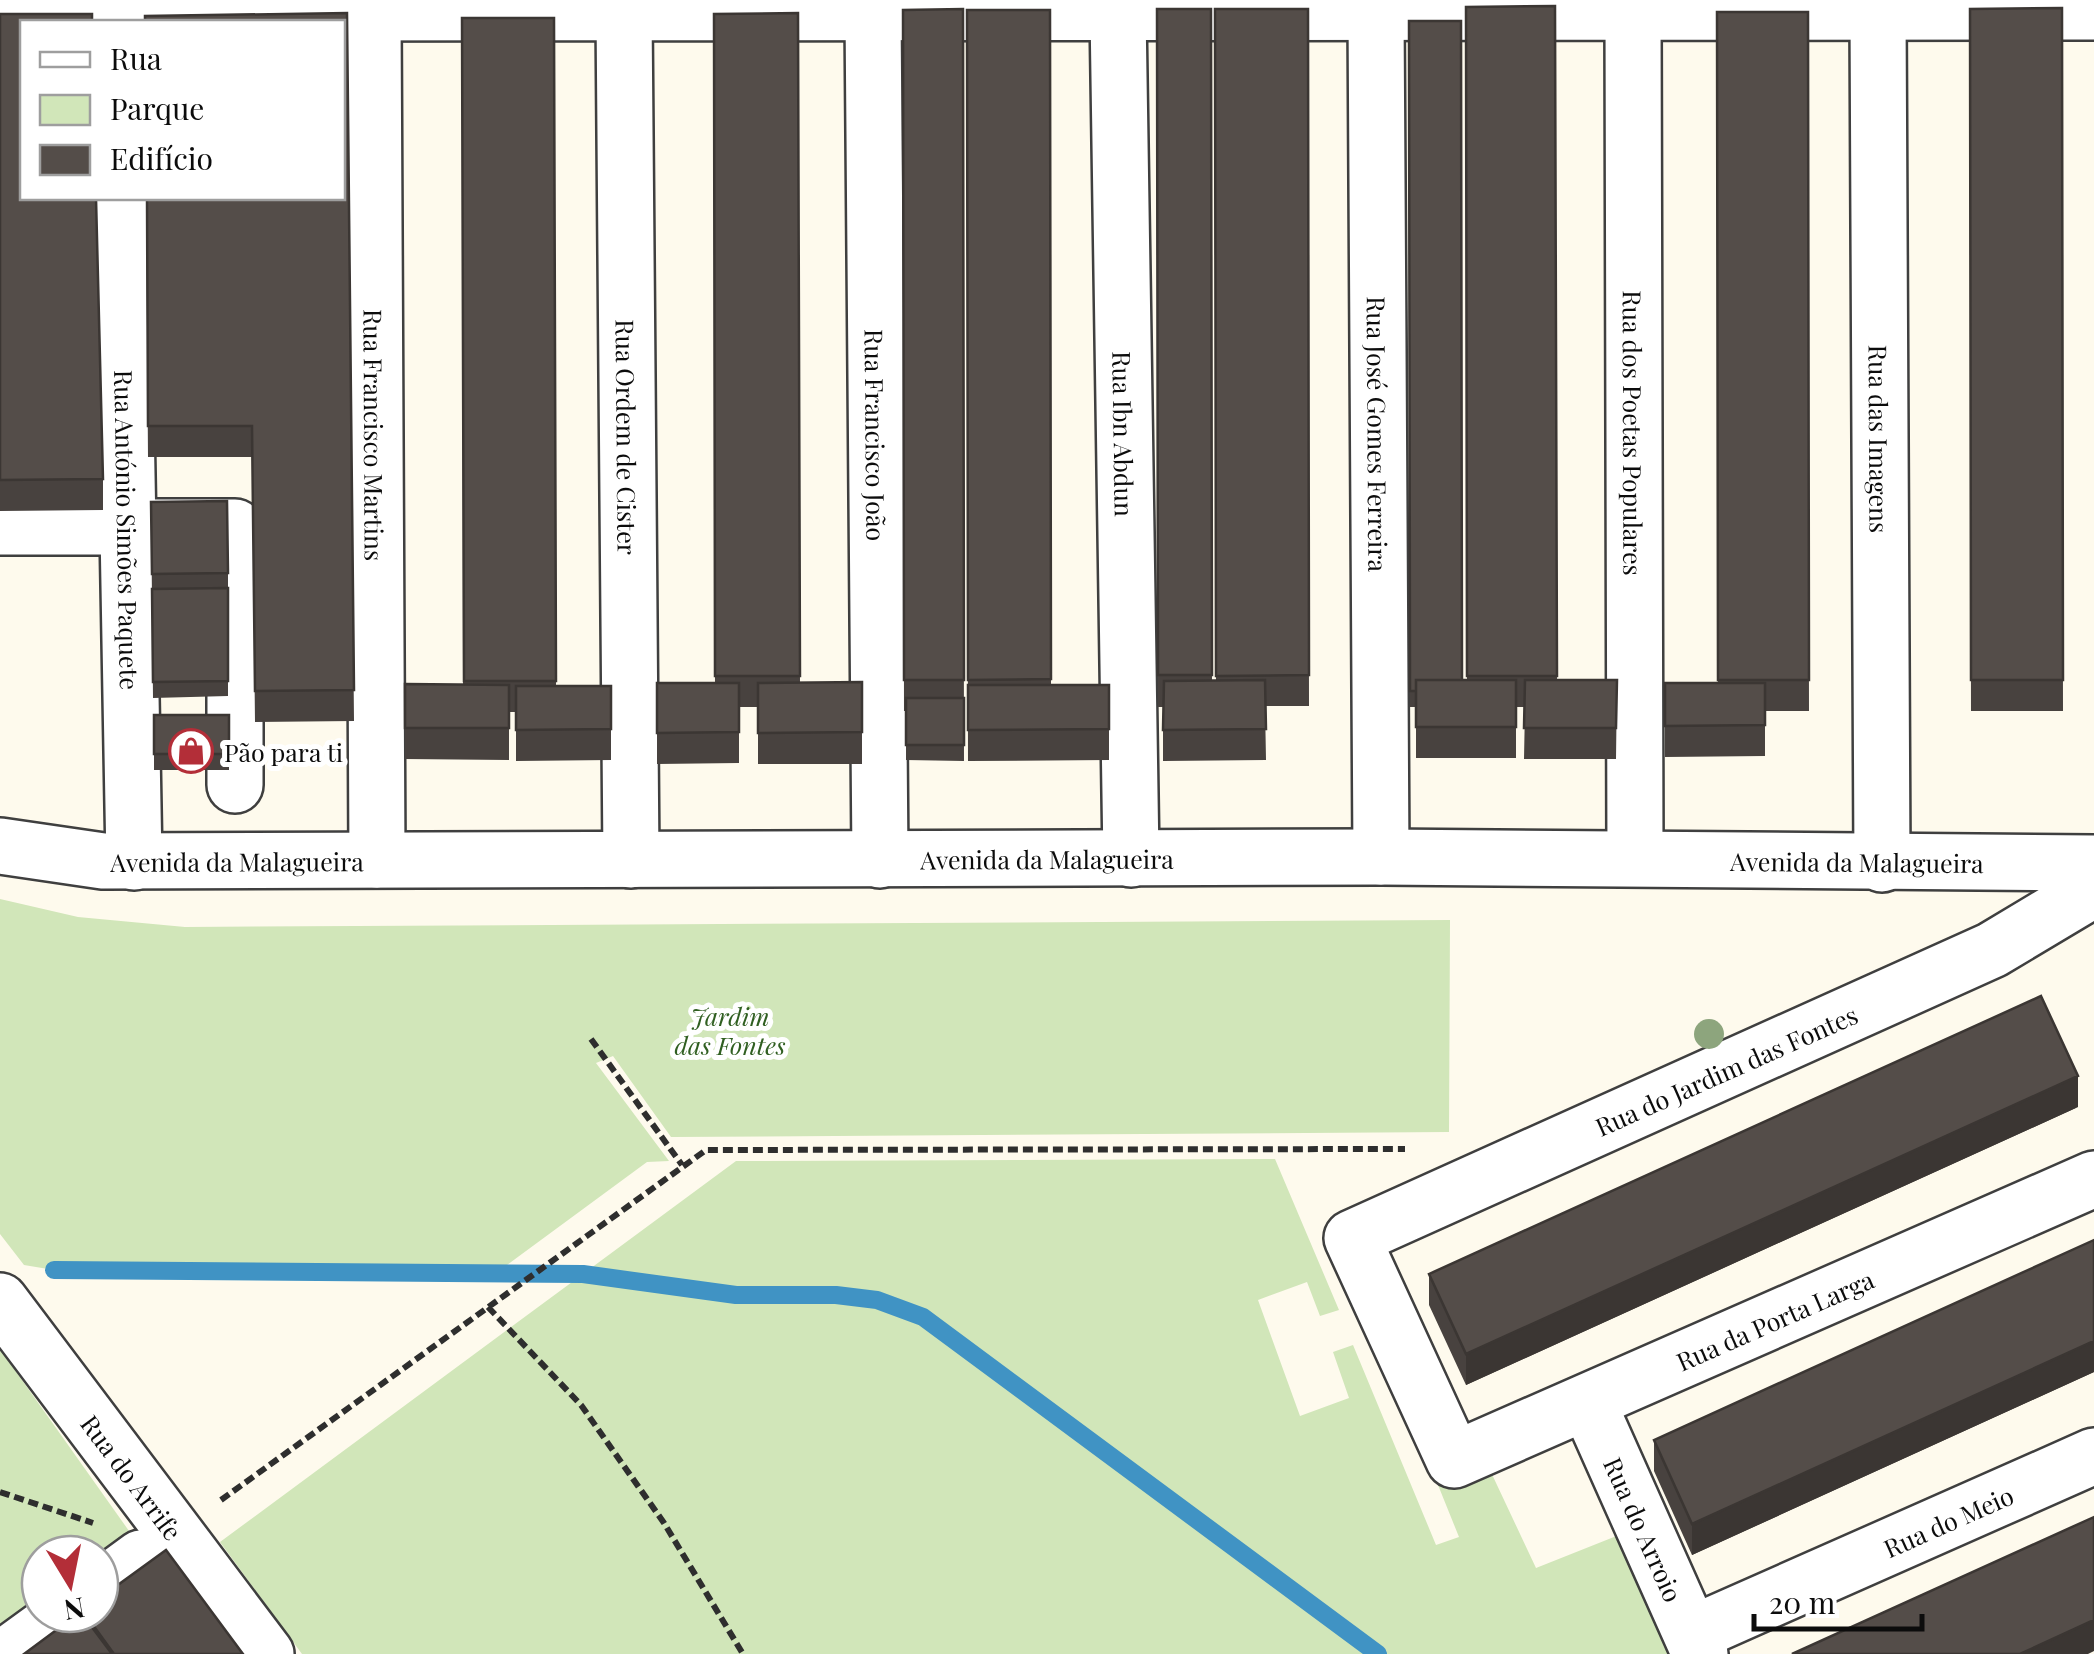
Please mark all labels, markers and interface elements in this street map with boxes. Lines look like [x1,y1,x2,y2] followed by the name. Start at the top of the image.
[20,20,345,200] legend
[110,38,162,78] text: Rua
[110,88,205,128] text: Parque
[110,138,213,178] text: Edifício
[1617,290,1651,576] street label: Rua dos Poetas Populares
[1361,296,1396,573] street label: Rua José Gomes Ferreira
[358,309,392,561] street label: Rua Francisco Martins
[610,319,645,555] street label: Rua Ordem de Cister
[859,329,894,541] street label: Rua Francisco João
[1863,345,1897,533] street label: Rua das Imagens
[1107,351,1142,517] street label: Rua Ibn Abdun
[109,370,147,690] street label: Rua António Simões Paquete
[168,728,214,774] shop icon: Pão para ti
[224,735,343,768] place label: Pão para ti
[919,841,1174,875] street label: Avenida da Malagueira
[1729,843,1984,879] street label: Avenida da Malagueira
[109,844,364,877] street label: Avenida da Malagueira
[1590,997,1862,1143] street label: Rua do Jardim das Fontes
[675,999,786,1061] park label: Jardim das Fontes
[1671,1261,1879,1377] street label: Rua da Porta Larga
[74,1407,190,1546] street label: Rua do Arrife
[1598,1452,1691,1607] street label: Rua do Arroio
[1878,1477,2018,1564] street label: Rua do Meio
[20,1534,120,1634] north arrow
[1754,1569,1922,1631] scale bar
[1769,1582,1836,1622] text: 20 m
[61,1590,88,1630] text: N

